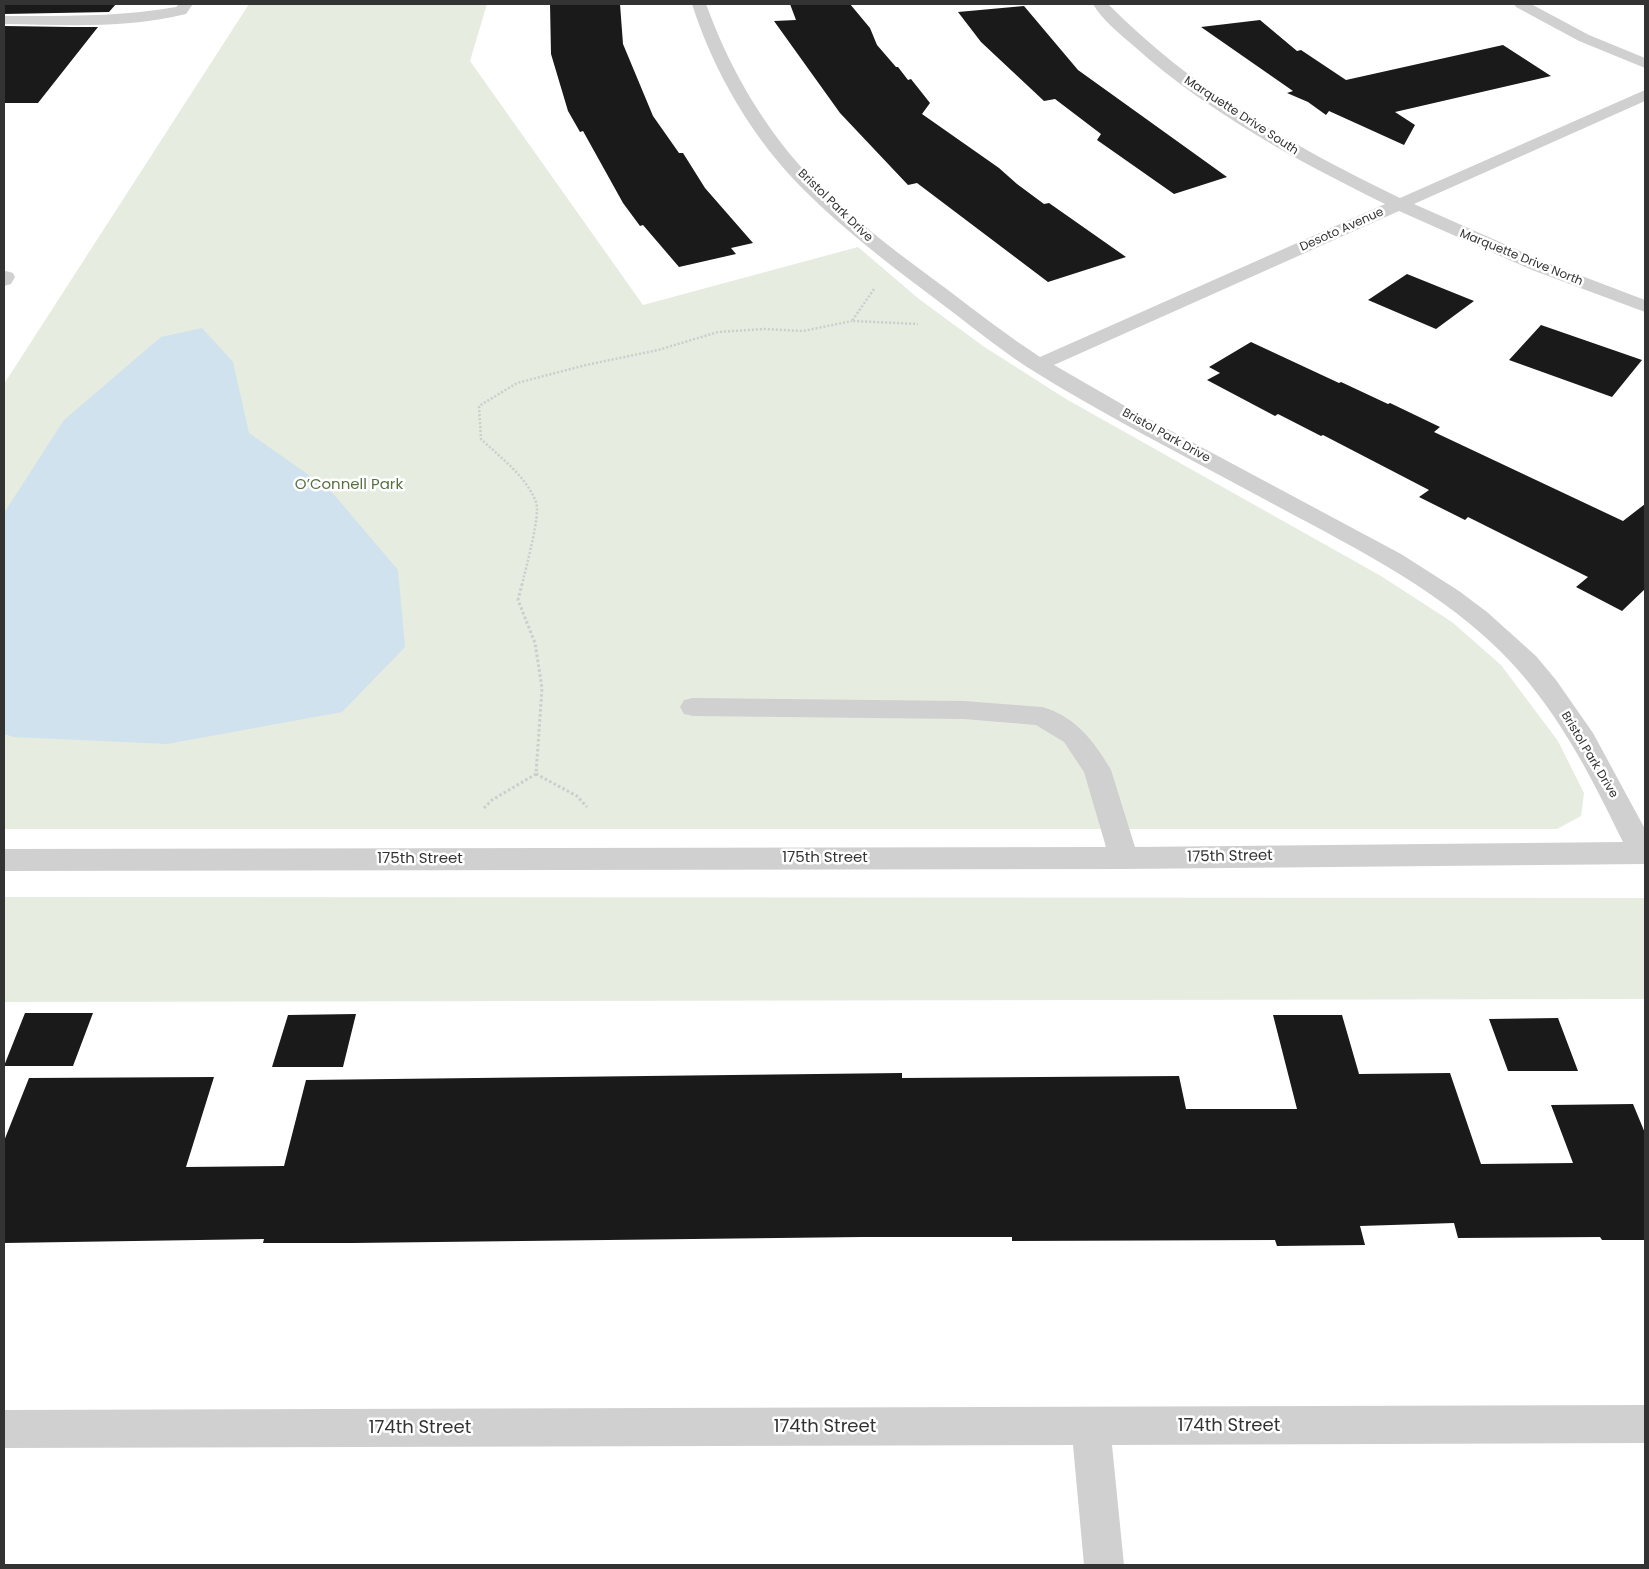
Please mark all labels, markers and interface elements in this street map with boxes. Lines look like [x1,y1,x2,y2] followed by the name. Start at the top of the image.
[1181,74,1301,158] street label: Marquette Drive South
[795,167,875,245] street label: Bristol Park Drive
[1298,205,1386,255] street label: Desoto Avenue
[1457,227,1585,289] street label: Marquette Drive North
[1120,406,1212,466] street label: Bristol Park Drive
[295,476,403,494] park label: O’Connell Park
[1558,709,1620,801] street label: Bristol Park Drive
[1187,847,1273,867] street label: 175th Street
[782,849,868,867] street label: 175th Street
[377,850,463,868] street label: 175th Street
[1178,1415,1280,1437] street label: 174th Street
[774,1416,876,1438] street label: 174th Street
[369,1417,471,1439] street label: 174th Street

